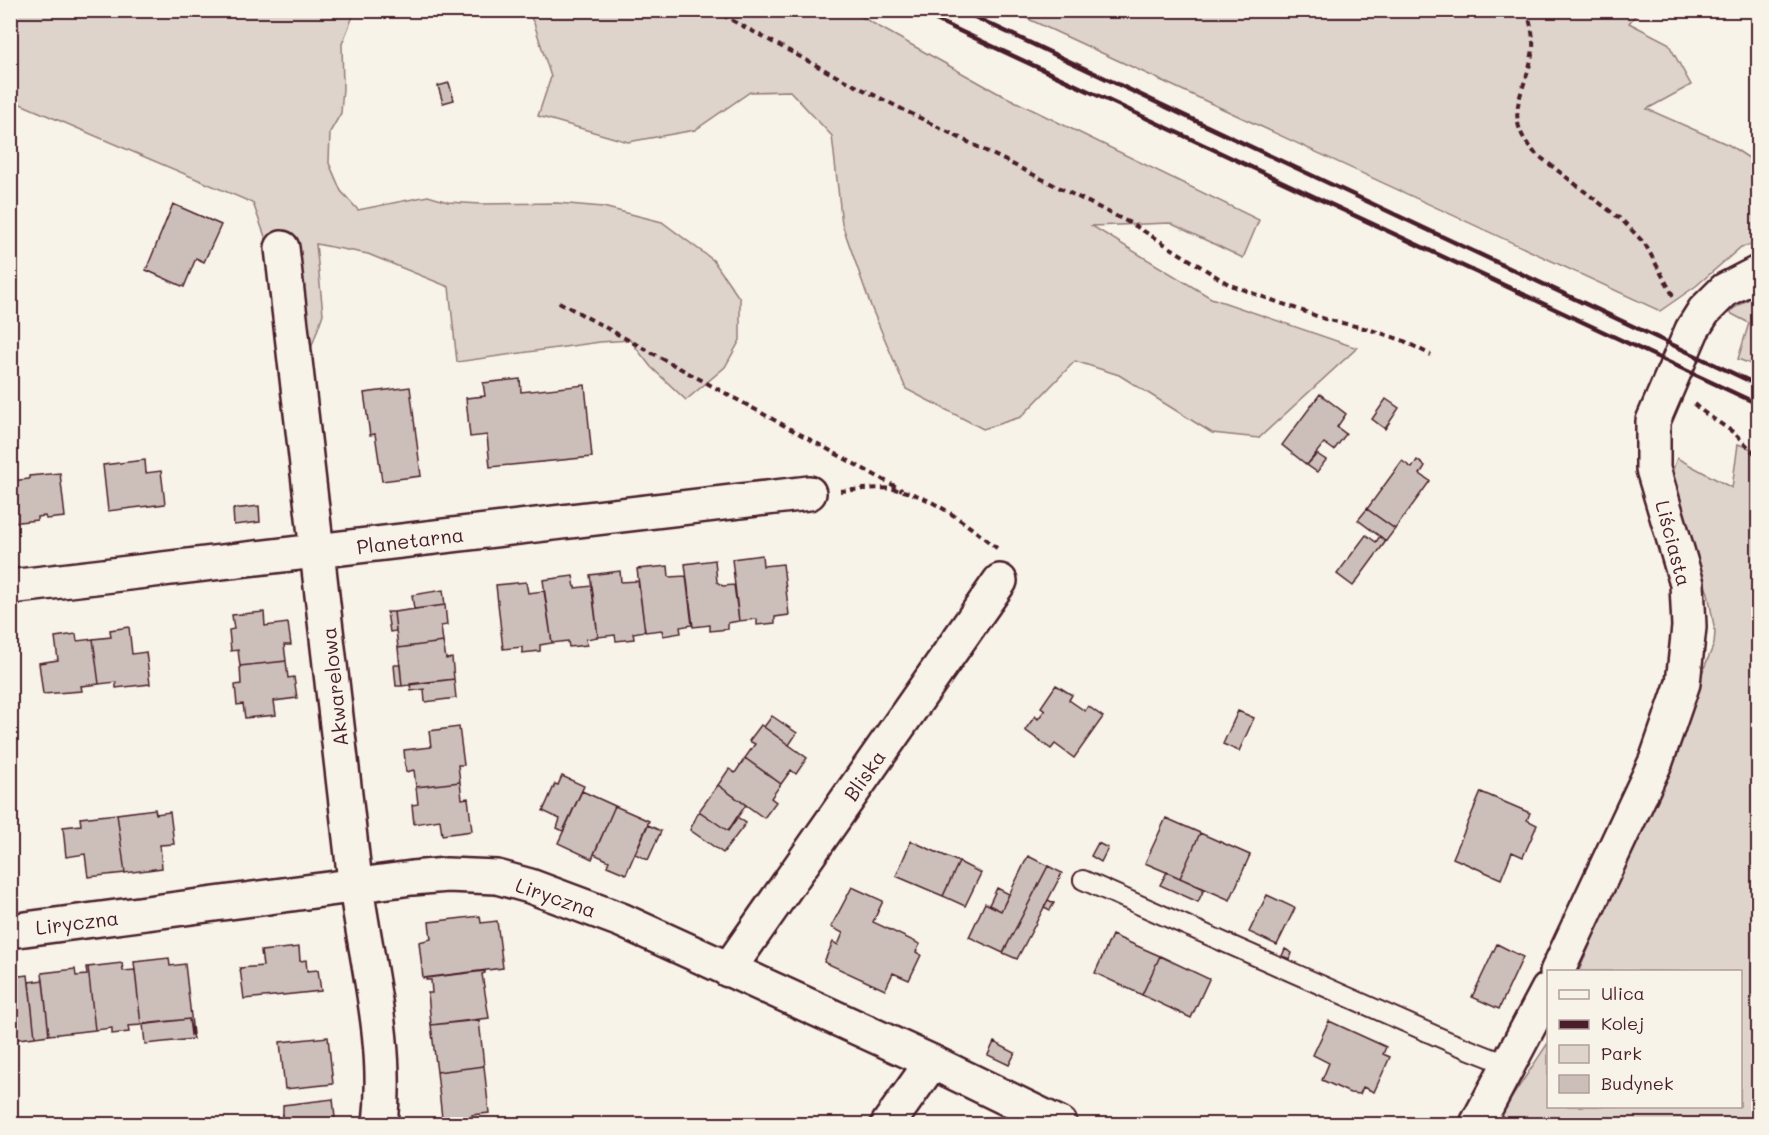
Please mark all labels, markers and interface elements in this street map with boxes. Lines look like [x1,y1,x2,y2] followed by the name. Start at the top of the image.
[1650,497,1698,589] street label: Liściasta
[355,521,465,559] street label: Planetarna
[315,626,353,748] street label: Akwarelowa
[837,744,891,806] street label: Bliska
[512,871,600,923] street label: Liryczna
[34,904,120,940] street label: Liryczna
[1547,970,1742,1108] legend
[1601,981,1645,1005] text: Ulica
[1601,1011,1644,1035] text: Kolej
[1601,1041,1642,1065] text: Park
[1601,1071,1674,1095] text: Budynek

